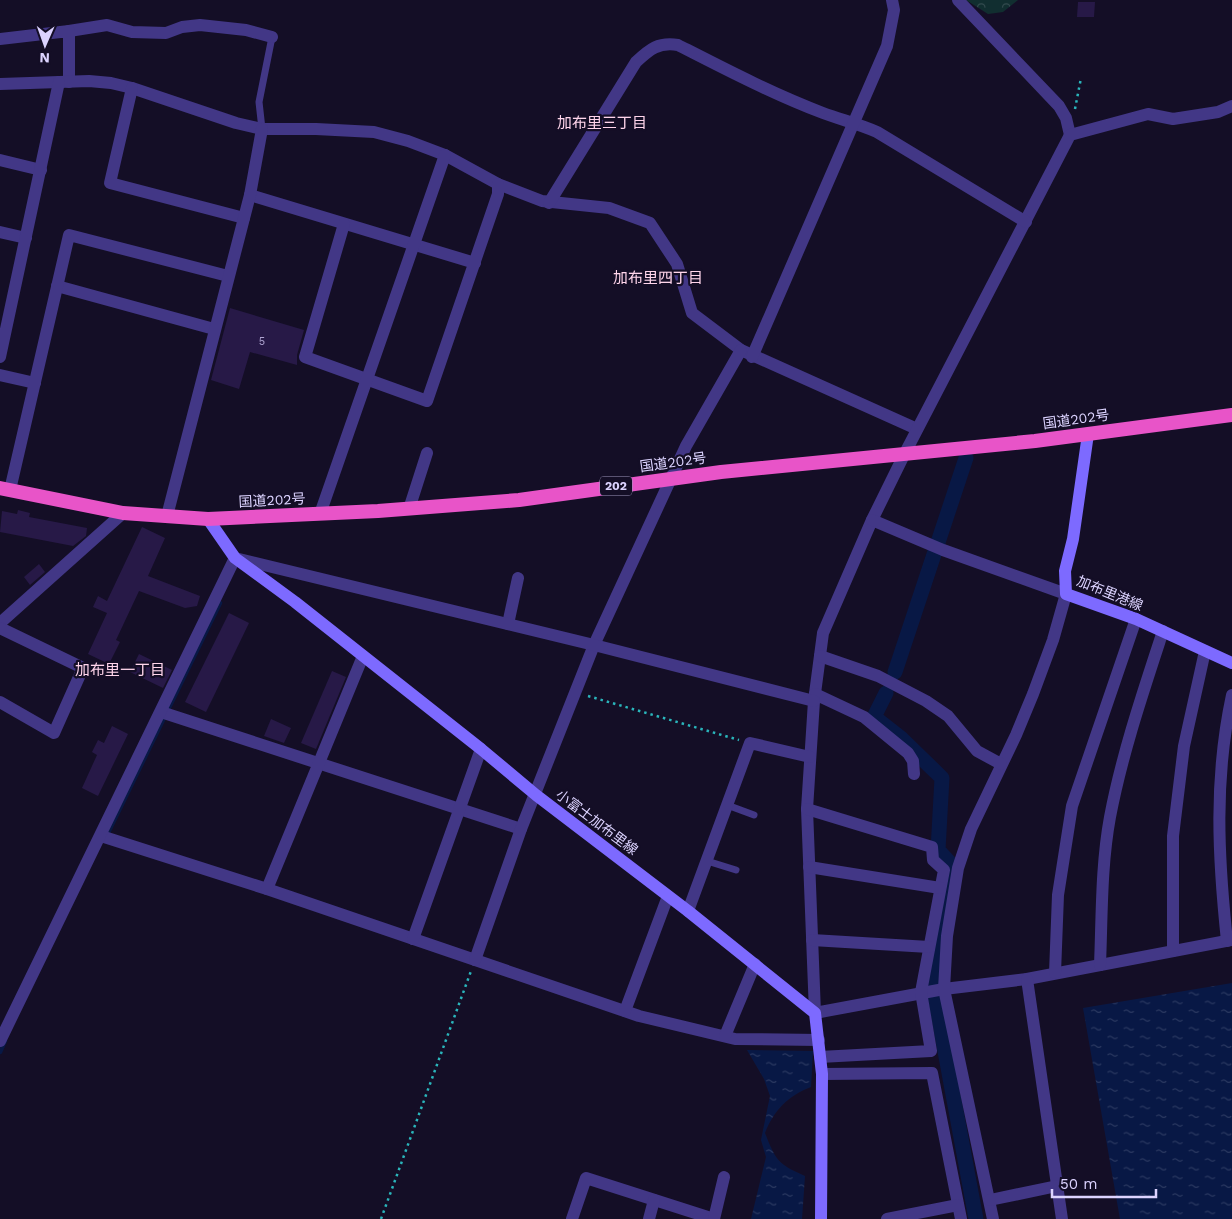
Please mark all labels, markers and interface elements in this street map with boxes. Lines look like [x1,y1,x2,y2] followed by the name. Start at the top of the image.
[20,20,70,70] north arrow
[39,50,50,66] text: N
[557,114,647,132] district label: 加布里三丁目
[613,269,703,287] district label: 加布里四丁目
[259,335,265,348] house number: 5
[1042,406,1110,432] street label: 国道202号
[639,449,707,475] street label: 国道202号
[600,476,632,496] road number: 202
[238,490,306,510] street label: 国道202号
[1075,572,1145,614] street label: 加布里港線
[75,661,165,679] district label: 加布里一丁目
[553,786,641,858] street label: 小富士加布里線
[1052,1166,1156,1198] scale bar
[1060,1175,1097,1193] text: 50 m

